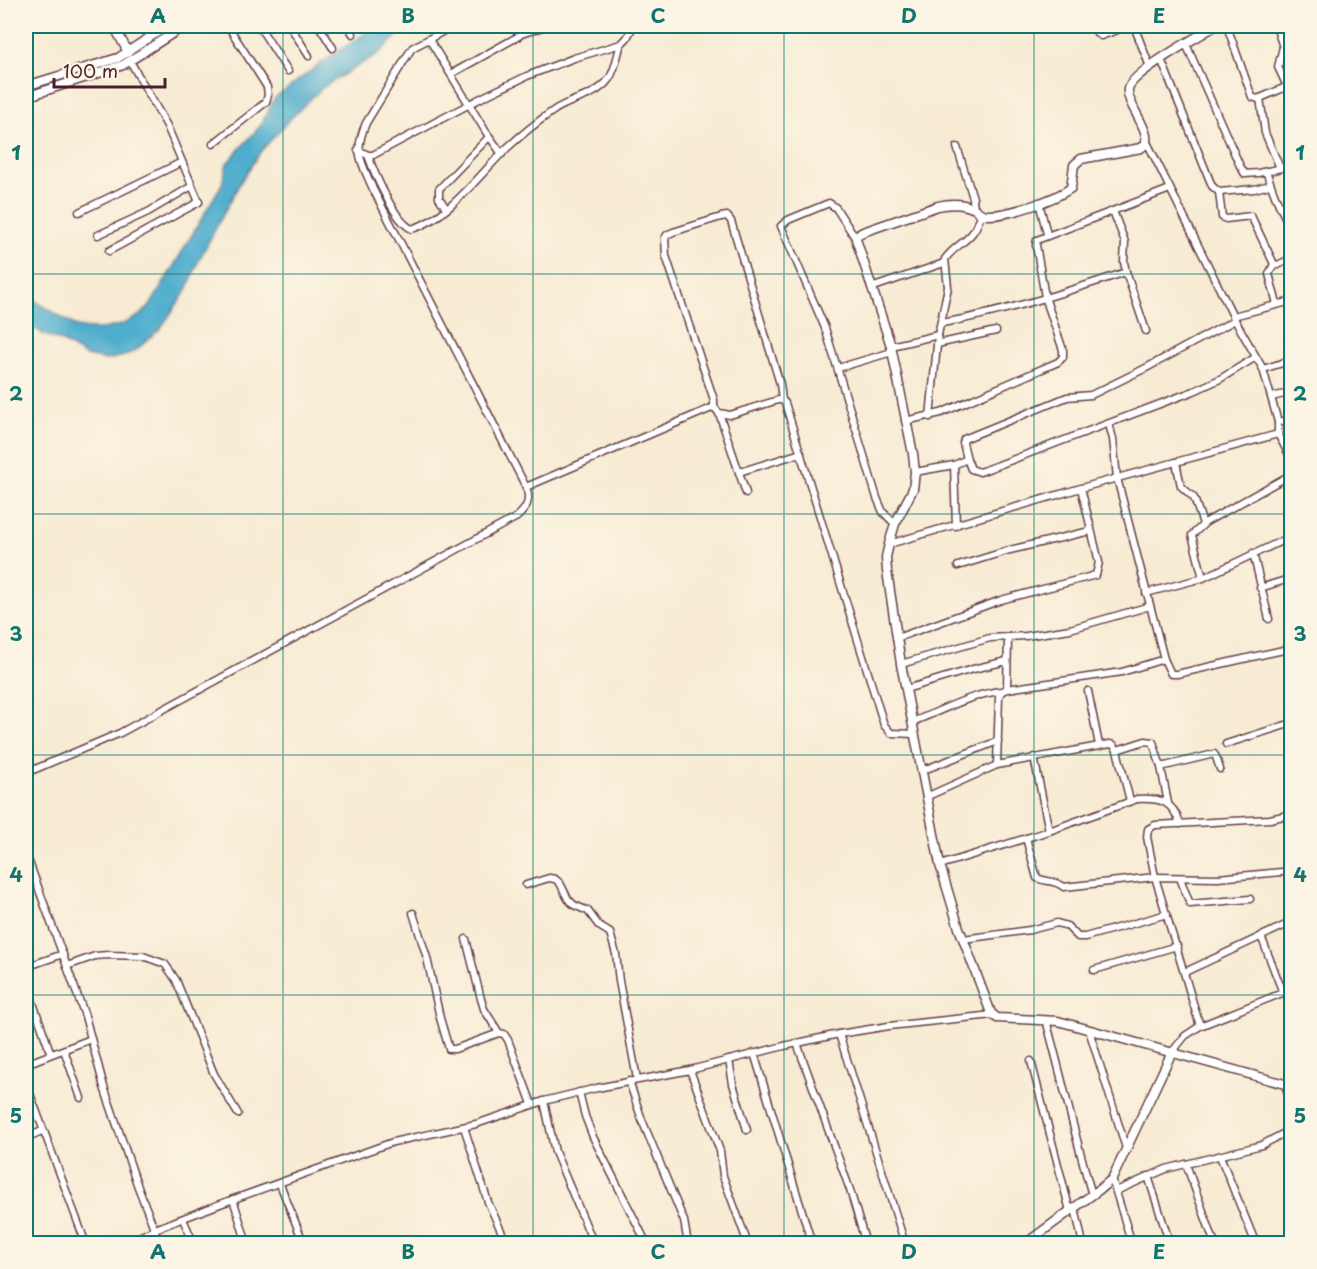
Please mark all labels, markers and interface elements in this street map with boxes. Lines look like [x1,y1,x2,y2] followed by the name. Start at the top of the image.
[150,0,166,30] text: A
[401,0,415,30] text: B
[650,0,666,30] text: C
[901,0,917,30] text: D
[1153,0,1165,30] text: E
[54,51,165,89] scale bar
[63,57,118,84] text: 100 m
[11,137,21,167] text: 1
[1295,137,1305,167] text: 1
[9,378,23,408] text: 2
[1293,378,1307,408] text: 2
[9,618,23,648] text: 3
[1293,618,1307,648] text: 3
[9,859,23,889] text: 4
[1293,859,1307,889] text: 4
[10,1100,22,1130] text: 5
[1294,1100,1306,1130] text: 5
[150,1236,166,1266] text: A
[401,1236,415,1266] text: B
[650,1236,666,1266] text: C
[901,1236,917,1266] text: D
[1153,1236,1165,1266] text: E

